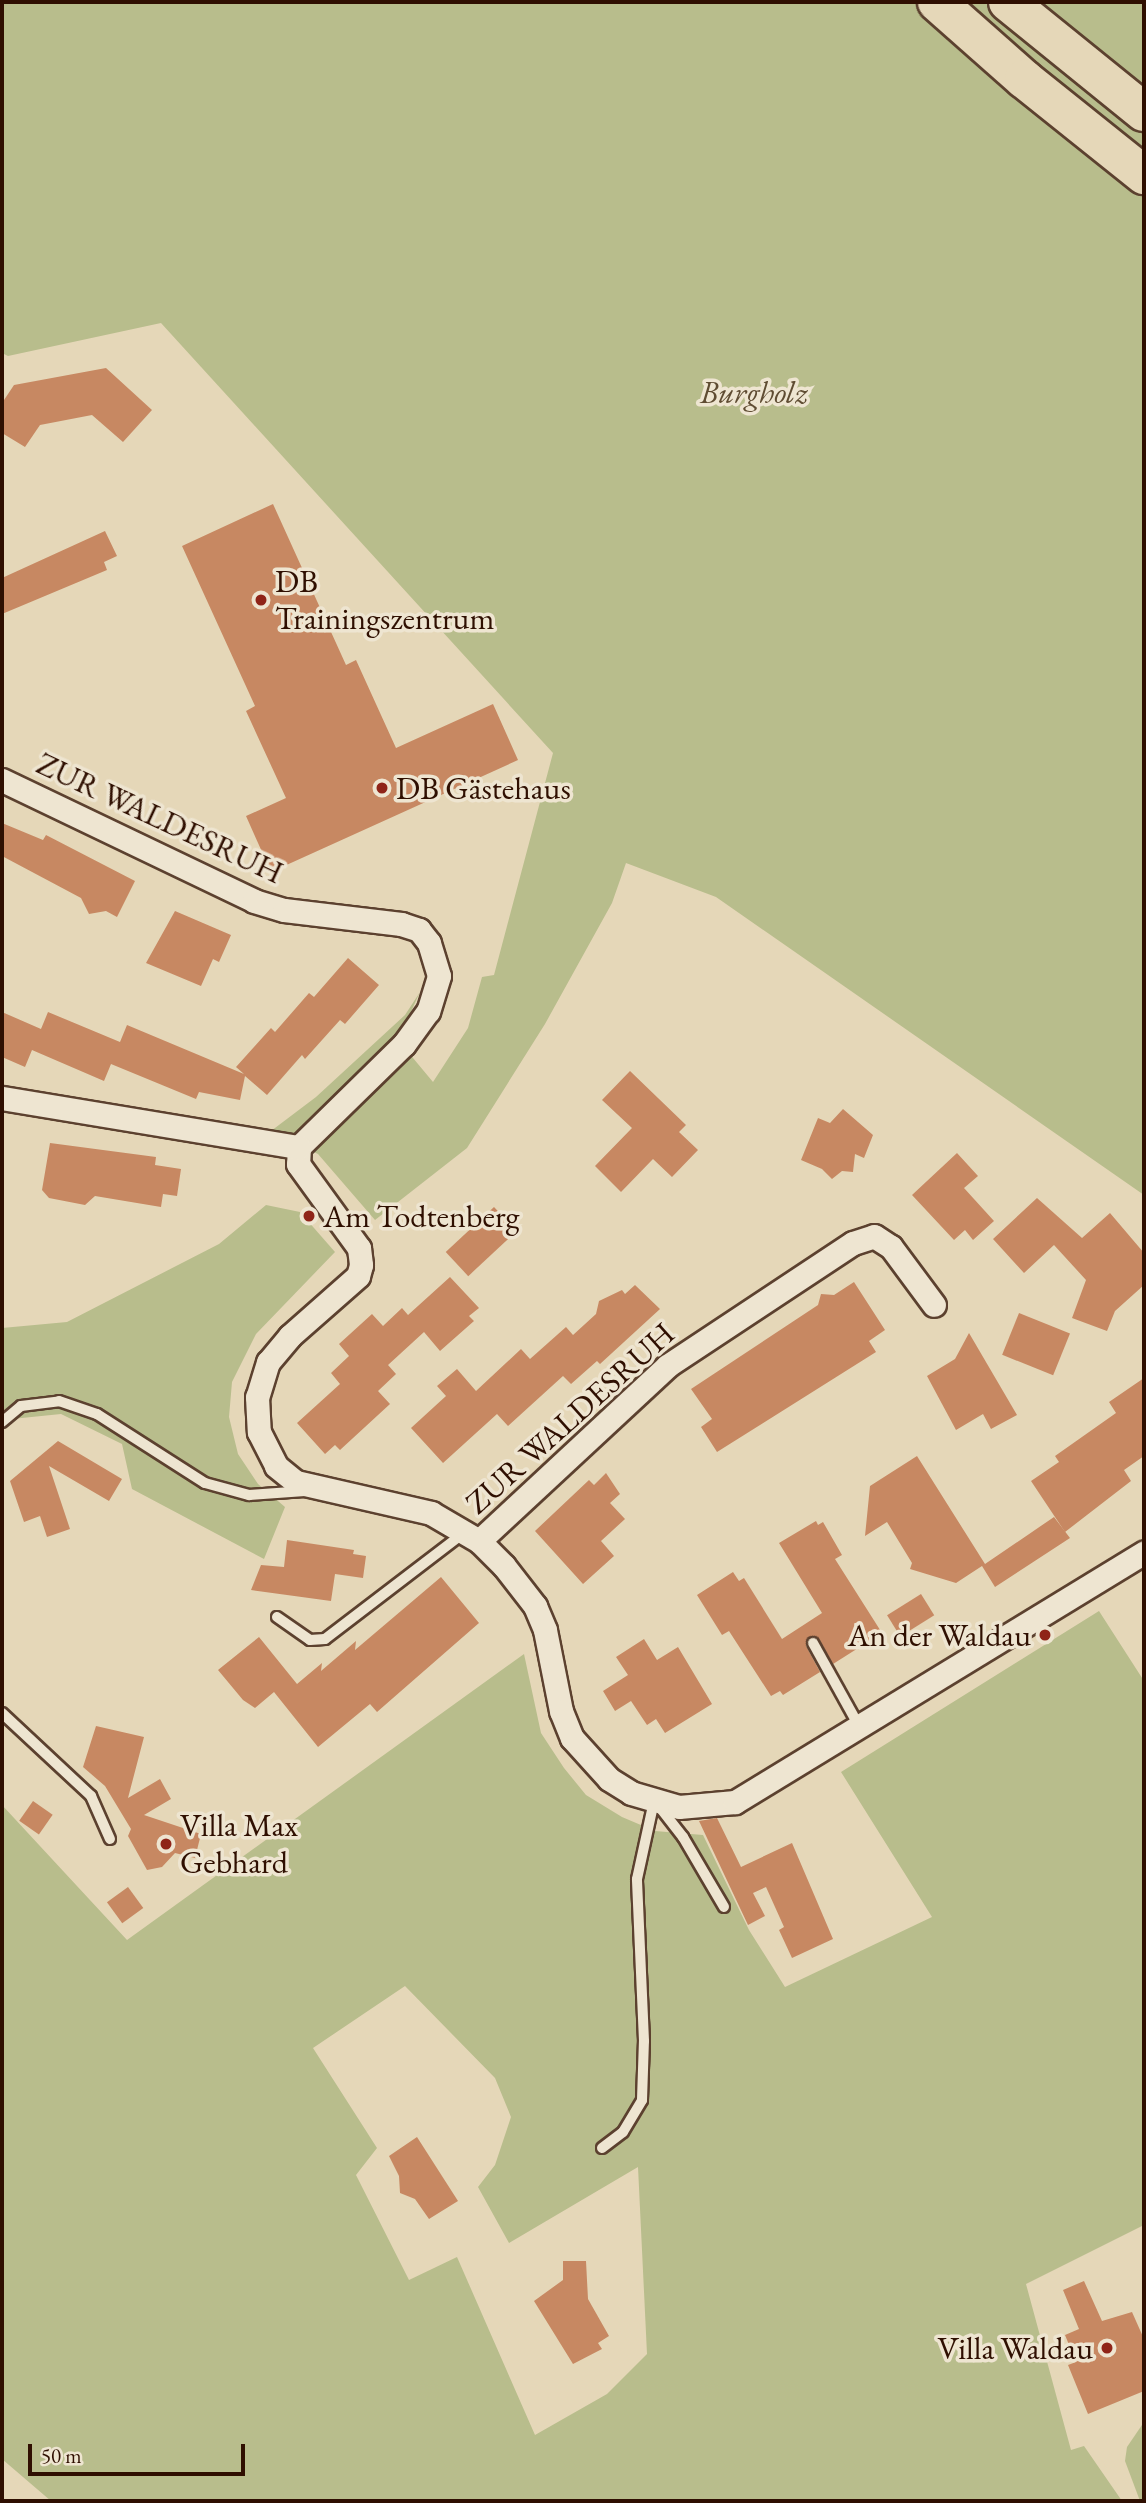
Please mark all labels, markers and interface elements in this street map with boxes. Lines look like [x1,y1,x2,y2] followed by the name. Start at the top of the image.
[700,373,808,411] park label: Burgholz
[275,563,494,638] place label: DB Trainingszentrum
[253,592,269,608] marker: DB Trainingszentrum
[31,744,289,892] street label: ZUR WALDESRUH
[396,769,571,807] place label: DB Gästehaus
[374,780,390,796] marker: DB Gästehaus
[323,1197,520,1235] place label: Am Todtenberg
[301,1208,317,1224] marker: Am Todtenberg
[458,1314,682,1522] street label: ZUR WALDESRUH
[847,1616,1031,1654] place label: An der Waldau
[1037,1627,1053,1643] marker: An der Waldau
[180,1807,298,1882] place label: Villa Max Gebhard
[158,1836,174,1852] marker: Villa Max Gebhard
[937,2329,1093,2367] place label: Villa Waldau
[1099,2340,1115,2356] marker: Villa Waldau
[32,2430,248,2474] scale bar
[41,2442,82,2469] text: 50 m

